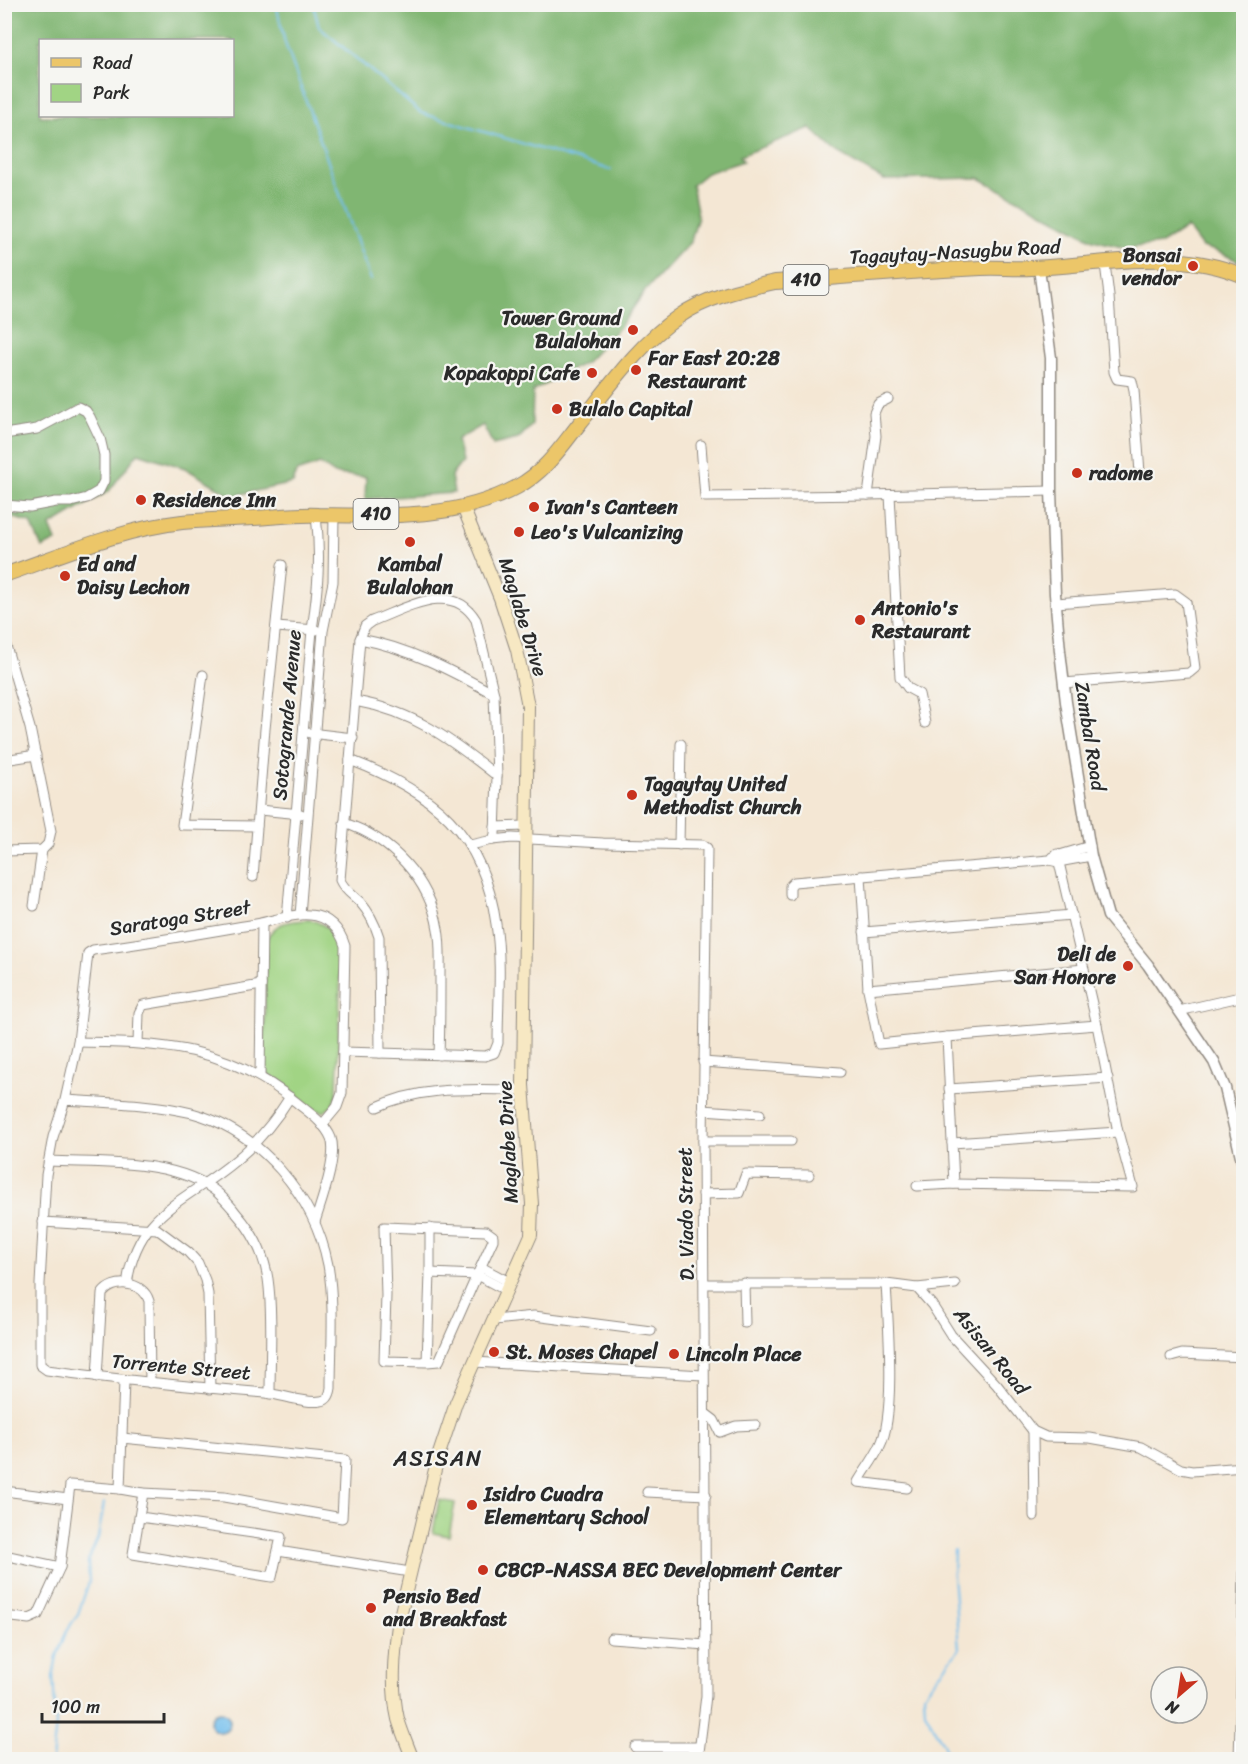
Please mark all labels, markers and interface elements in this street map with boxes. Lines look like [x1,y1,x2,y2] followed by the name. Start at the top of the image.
[39,39,234,117] legend
[93,47,133,79] text: Road
[93,77,130,109] text: Park
[849,229,1063,275] street label: Tagaytay-Nasugbu Road
[1122,238,1183,296] place label: Bonsai vendor
[1186,259,1200,273] marker: Bonsai vendor
[784,265,828,295] road number: 410
[501,301,622,359] place label: Tower Ground Bulalohan
[626,323,640,337] marker: Tower Ground Bulalohan
[647,341,781,399] place label: Far East 20:28 Restaurant
[443,356,580,391] place label: Kopakoppi Cafe
[629,363,643,377] marker: Far East 20:28 Restaurant
[585,366,599,380] marker: Kopakoppi Cafe
[569,392,693,427] place label: Bulalo Capital
[550,402,564,416] marker: Bulalo Capital
[1088,456,1153,491] place label: radome
[1070,466,1084,480] marker: radome
[152,483,276,518] place label: Residence Inn
[545,490,678,525] place label: Ivan's Canteen
[134,493,148,507] marker: Residence Inn
[354,499,398,529] road number: 410
[527,500,541,514] marker: Ivan's Canteen
[531,515,683,550] place label: Leo's Vulcanizing
[512,525,526,539] marker: Leo's Vulcanizing
[403,535,417,549] marker: Kambal Bulalohan
[77,547,190,605] place label: Ed and Daisy Lechon
[367,547,453,605] place label: Kambal Bulalohan
[488,553,558,681] street label: Maglabe Drive
[58,569,72,583] marker: Ed and Daisy Lechon
[871,591,971,649] place label: Antonio's Restaurant
[853,613,867,627] marker: Antonio's Restaurant
[262,628,312,802] street label: Sotogrande Avenue
[1064,679,1116,795] street label: Zambal Road
[643,767,802,825] place label: Tagaytay United Methodist Church
[625,788,639,802] marker: Tagaytay United Methodist Church
[107,889,254,946] street label: Saratoga Street
[1013,937,1117,995] place label: Deli de San Honore
[1121,959,1135,973] marker: Deli de San Honore
[487,1080,529,1204] street label: Maglabe Drive
[667,1147,705,1281] street label: D. Viado Street
[943,1298,1039,1404] street label: Asisan Road
[505,1335,659,1370] place label: St. Moses Chapel
[686,1337,802,1372] place label: Lincoln Place
[110,1343,252,1391] street label: Torrente Street
[487,1345,501,1359] marker: St. Moses Chapel
[667,1347,681,1361] marker: Lincoln Place
[392,1439,483,1478] district label: ASISAN
[483,1477,650,1535] place label: Isidro Cuadra Elementary School
[465,1498,479,1512] marker: Isidro Cuadra Elementary School
[494,1553,843,1588] place label: CBCP-NASSA BEC Development Center
[476,1563,490,1577] marker: CBCP-NASSA BEC Development Center
[382,1579,507,1637] place label: Pensio Bed and Breakfast
[364,1601,378,1615] marker: Pensio Bed and Breakfast
[1149,1665,1209,1725] north arrow
[42,1686,164,1724] scale bar
[51,1691,100,1723] text: 100 m
[1159,1692,1185,1724] text: N

